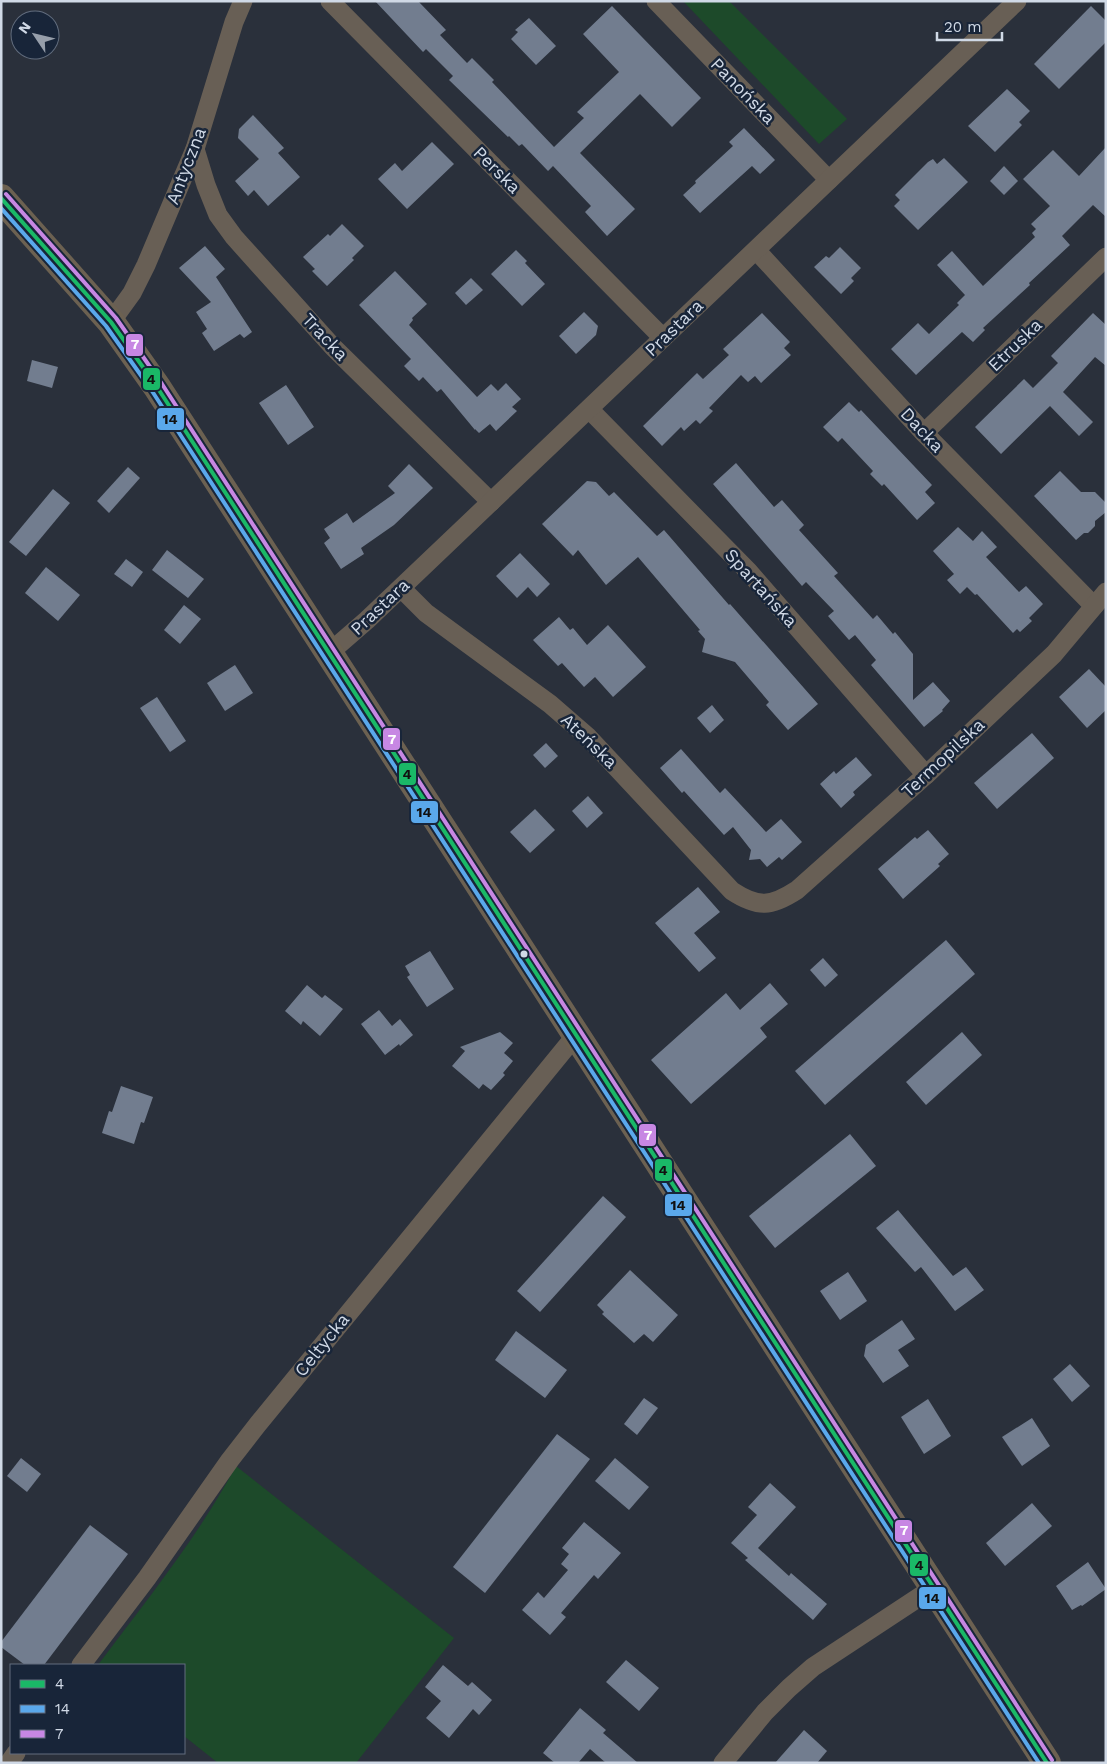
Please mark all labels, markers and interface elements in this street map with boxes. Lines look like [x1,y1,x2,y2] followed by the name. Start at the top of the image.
[10,10,60,60] north arrow
[937,10,1002,42] scale bar
[944,18,982,36] text: 20 m
[15,19,34,36] text: N
[707,53,780,128] street label: Panońska
[161,124,210,207] street label: Antyczna
[469,142,525,198] street label: Perska
[640,295,707,360] street label: Prastara
[298,309,353,365] street label: Tracka
[983,314,1046,375] street label: Etruska
[125,333,144,357] line badge: 7
[131,336,140,352] text: 7
[142,367,161,391] line badge: 4
[146,371,156,387] text: 4
[896,403,948,456] street label: Dacka
[156,407,185,431] line badge: 14
[162,411,178,427] text: 14
[721,544,802,631] street label: Spartańska
[346,574,413,639] street label: Prastara
[557,709,622,773] street label: Ateńska
[897,714,989,801] street label: Termopilska
[382,727,401,751] line badge: 7
[388,731,397,747] text: 7
[398,762,417,786] line badge: 4
[402,766,412,782] text: 4
[410,800,439,824] line badge: 14
[416,804,432,820] text: 14
[519,949,529,959] unlabelled marker
[638,1123,657,1147] line badge: 7
[644,1127,653,1143] text: 7
[654,1158,673,1182] line badge: 4
[658,1162,668,1178] text: 4
[664,1193,693,1217] line badge: 14
[670,1197,686,1213] text: 14
[290,1309,353,1380] street label: Celtycka
[894,1519,913,1543] line badge: 7
[900,1522,909,1538] text: 7
[909,1553,929,1577] line badge: 4
[914,1557,924,1573] text: 4
[918,1586,947,1610] line badge: 14
[924,1590,940,1606] text: 14
[10,1664,185,1754] legend
[55,1675,64,1693] text: 4
[55,1700,70,1718] text: 14
[55,1725,63,1743] text: 7

